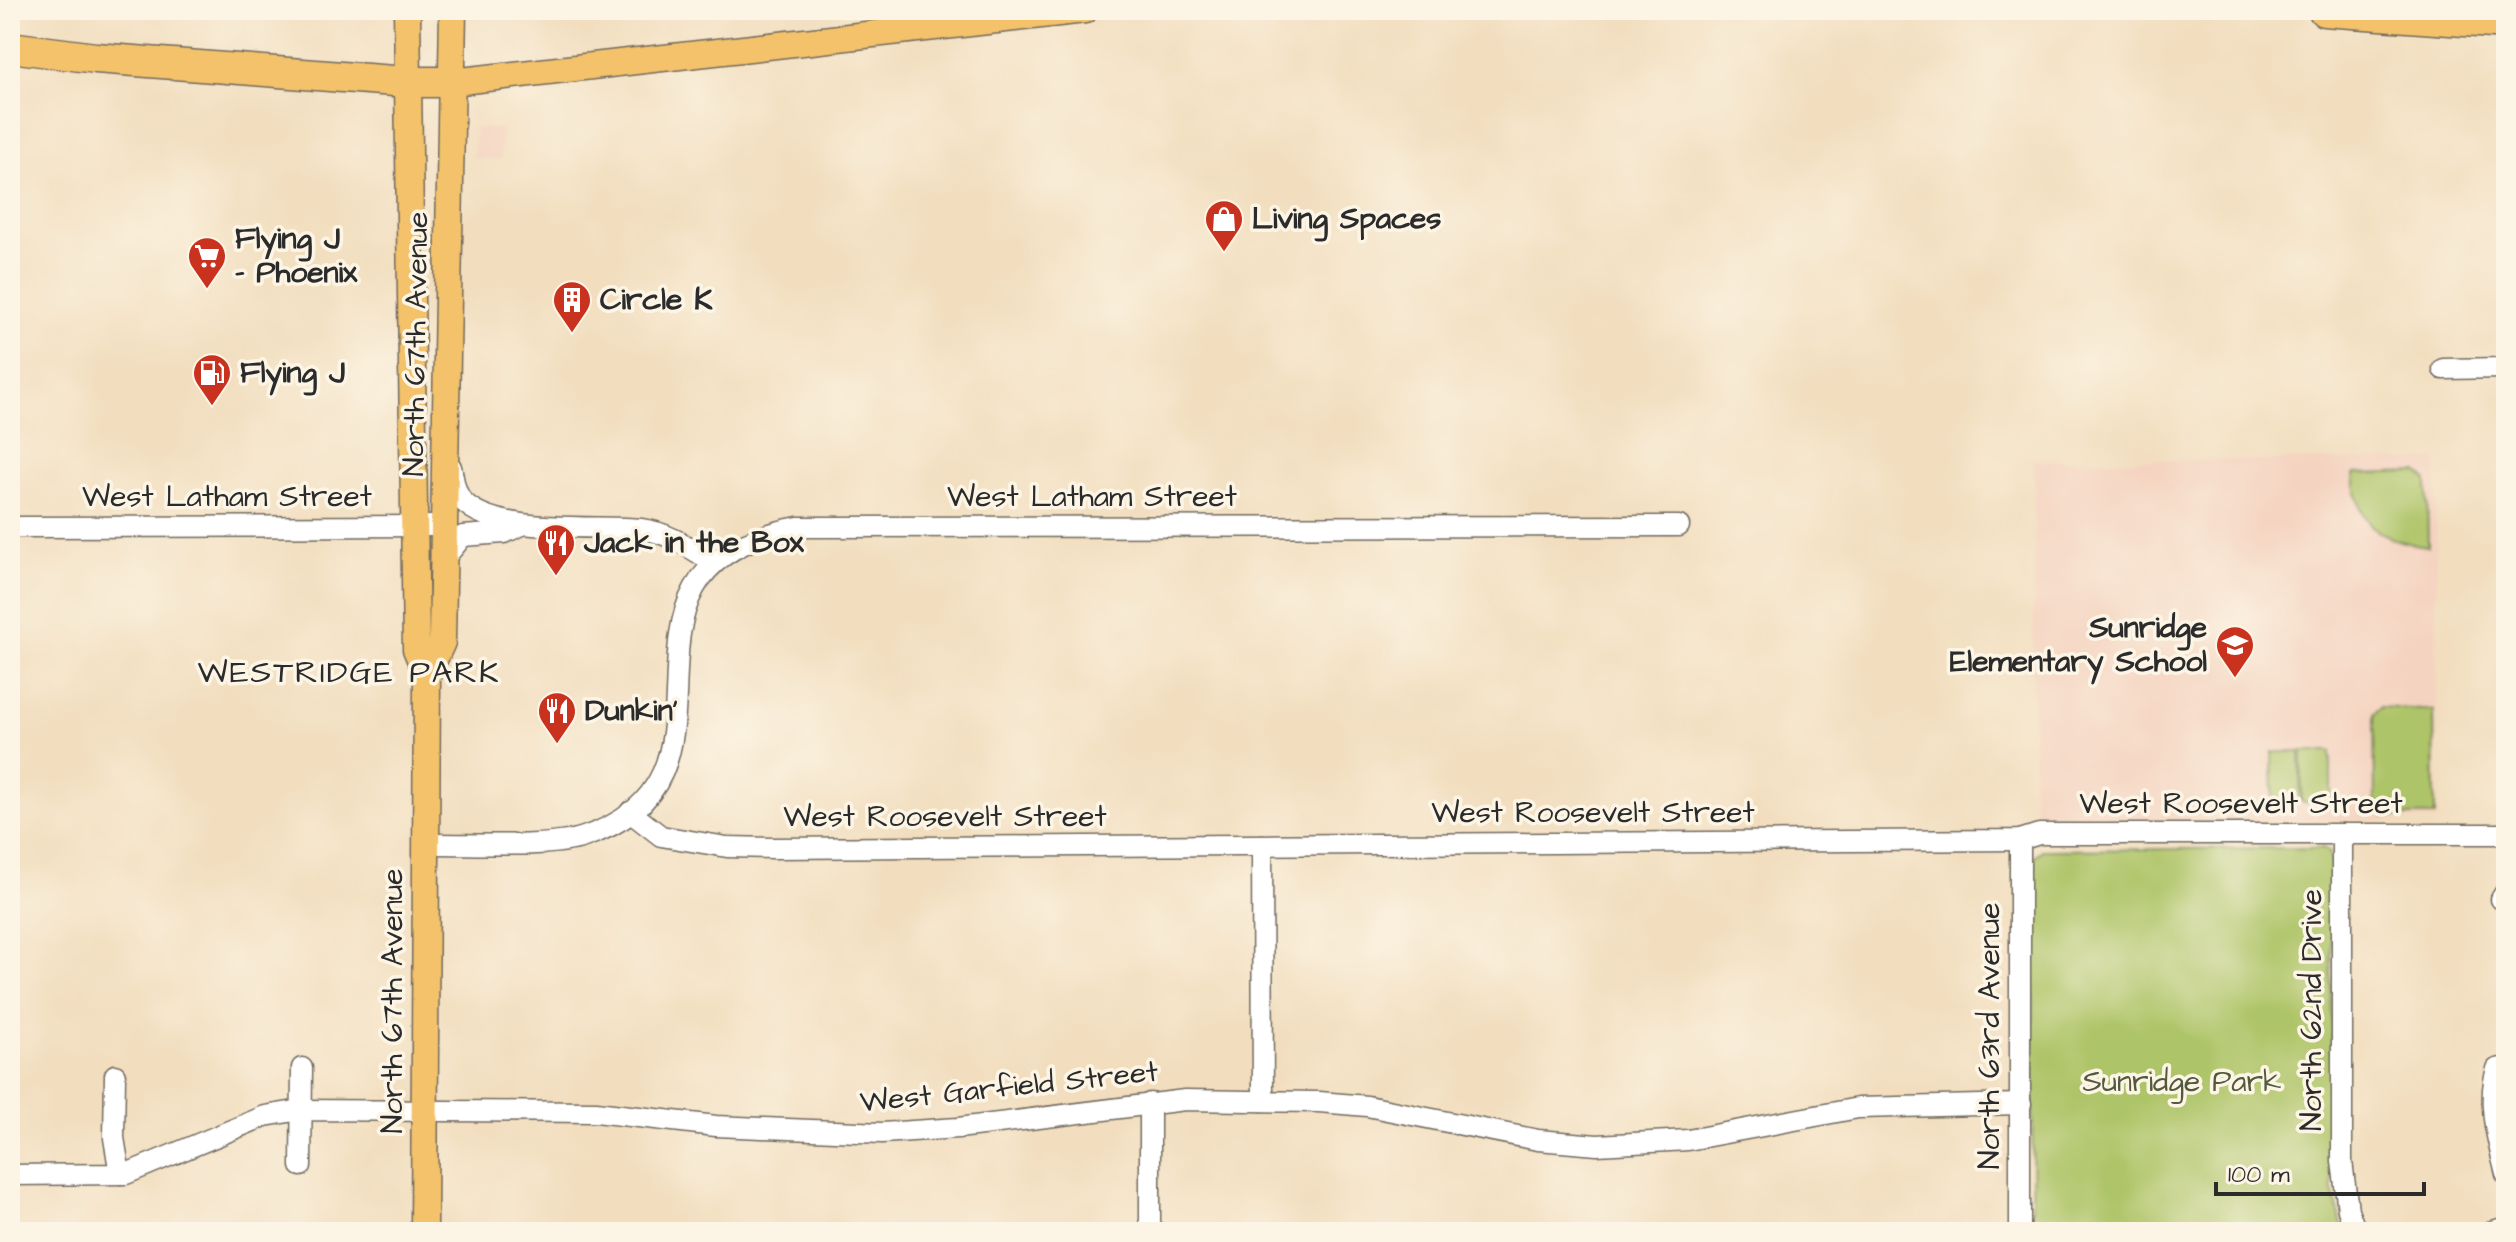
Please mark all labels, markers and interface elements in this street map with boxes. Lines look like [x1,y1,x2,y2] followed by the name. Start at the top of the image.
[1203,198,1245,253] shop icon: Living Spaces
[1252,198,1441,242] place label: Living Spaces
[393,211,439,477] street label: North 67th Avenue
[235,218,358,294] place label: Flying J - Phoenix
[186,235,228,290] supermarket icon: Flying J - Phoenix
[551,279,593,334] building icon: Circle K
[600,279,713,321] place label: Circle K
[191,352,233,407] fuel station icon: Flying J
[240,352,345,396] place label: Flying J
[82,476,372,518] street label: West Latham Street
[947,476,1237,518] street label: West Latham Street
[535,522,577,577] restaurant icon: Jack in the Box
[583,522,805,564] place label: Jack in the Box
[1950,607,2207,685] place label: Sunridge Elementary School
[2214,624,2256,679] school or university icon: Sunridge Elementary School
[198,650,500,695] district label: WESTRIDGE PARK
[536,690,578,745] restaurant icon: Dunkin'
[585,690,678,732] place label: Dunkin'
[2079,783,2403,825] street label: West Roosevelt Street
[1431,792,1755,834] street label: West Roosevelt Street
[783,796,1107,838] street label: West Roosevelt Street
[372,869,414,1133] street label: North 67th Avenue
[2291,889,2333,1131] street label: North 62nd Drive
[1969,903,2011,1169] street label: North 63rd Avenue
[858,1050,1160,1124] street label: West Garfield Street
[2082,1061,2282,1104] park label: Sunridge Park
[2216,1146,2424,1196] scale bar
[2228,1158,2290,1192] text: 100 m

